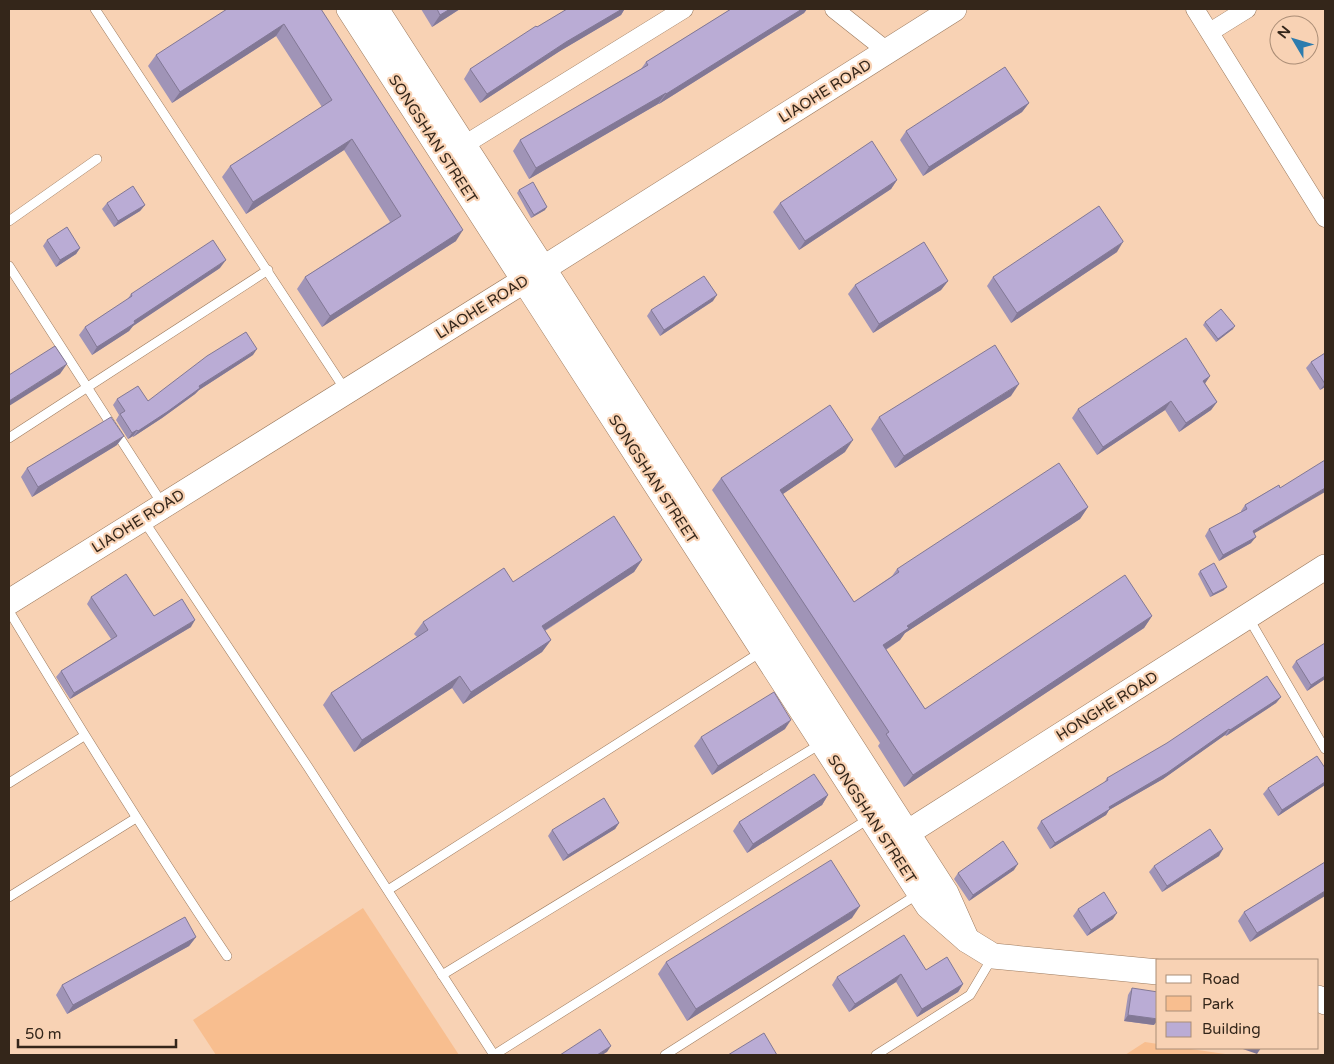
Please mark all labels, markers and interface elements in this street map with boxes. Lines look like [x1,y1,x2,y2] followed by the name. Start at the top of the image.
[1269,15,1319,65] north arrow
[1274,23,1294,42] text: N
[775,55,875,127] street label: LIAOHE ROAD
[385,71,481,207] street label: SONGSHAN STREET
[432,271,532,343] street label: LIAOHE ROAD
[605,411,701,547] street label: SONGSHAN STREET
[88,485,188,557] street label: LIAOHE ROAD
[1053,667,1161,745] street label: HONGHE ROAD
[824,751,920,887] street label: SONGSHAN STREET
[1156,959,1319,1049] legend
[1202,970,1240,988] text: Road
[1202,995,1234,1013] text: Park
[18,1016,175,1048] scale bar
[1202,1020,1261,1038] text: Building
[25,1025,62,1043] text: 50 m

